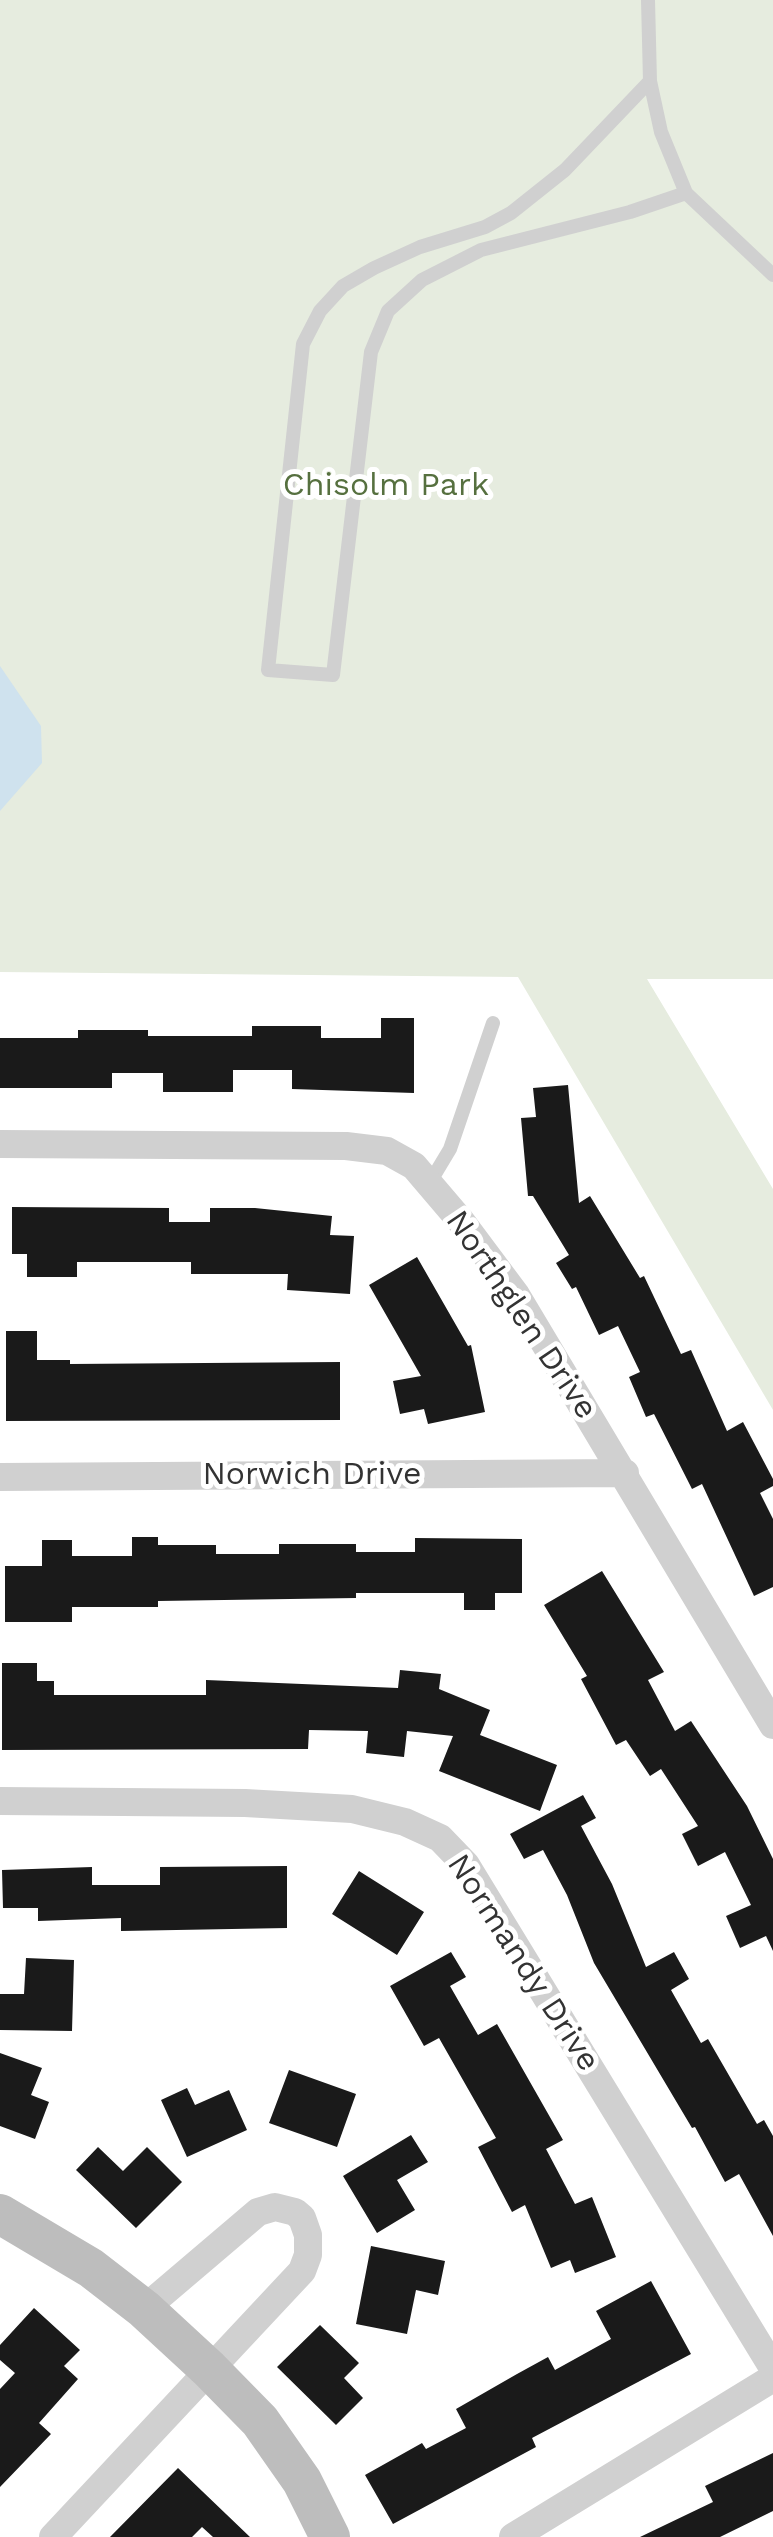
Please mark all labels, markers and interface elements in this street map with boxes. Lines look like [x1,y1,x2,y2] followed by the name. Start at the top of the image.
[283,467,489,505] park label: Chisolm Park
[437,1203,605,1427] street label: Northglen Drive
[203,1456,421,1494] street label: Norwich Drive
[439,1847,607,2079] street label: Normandy Drive

